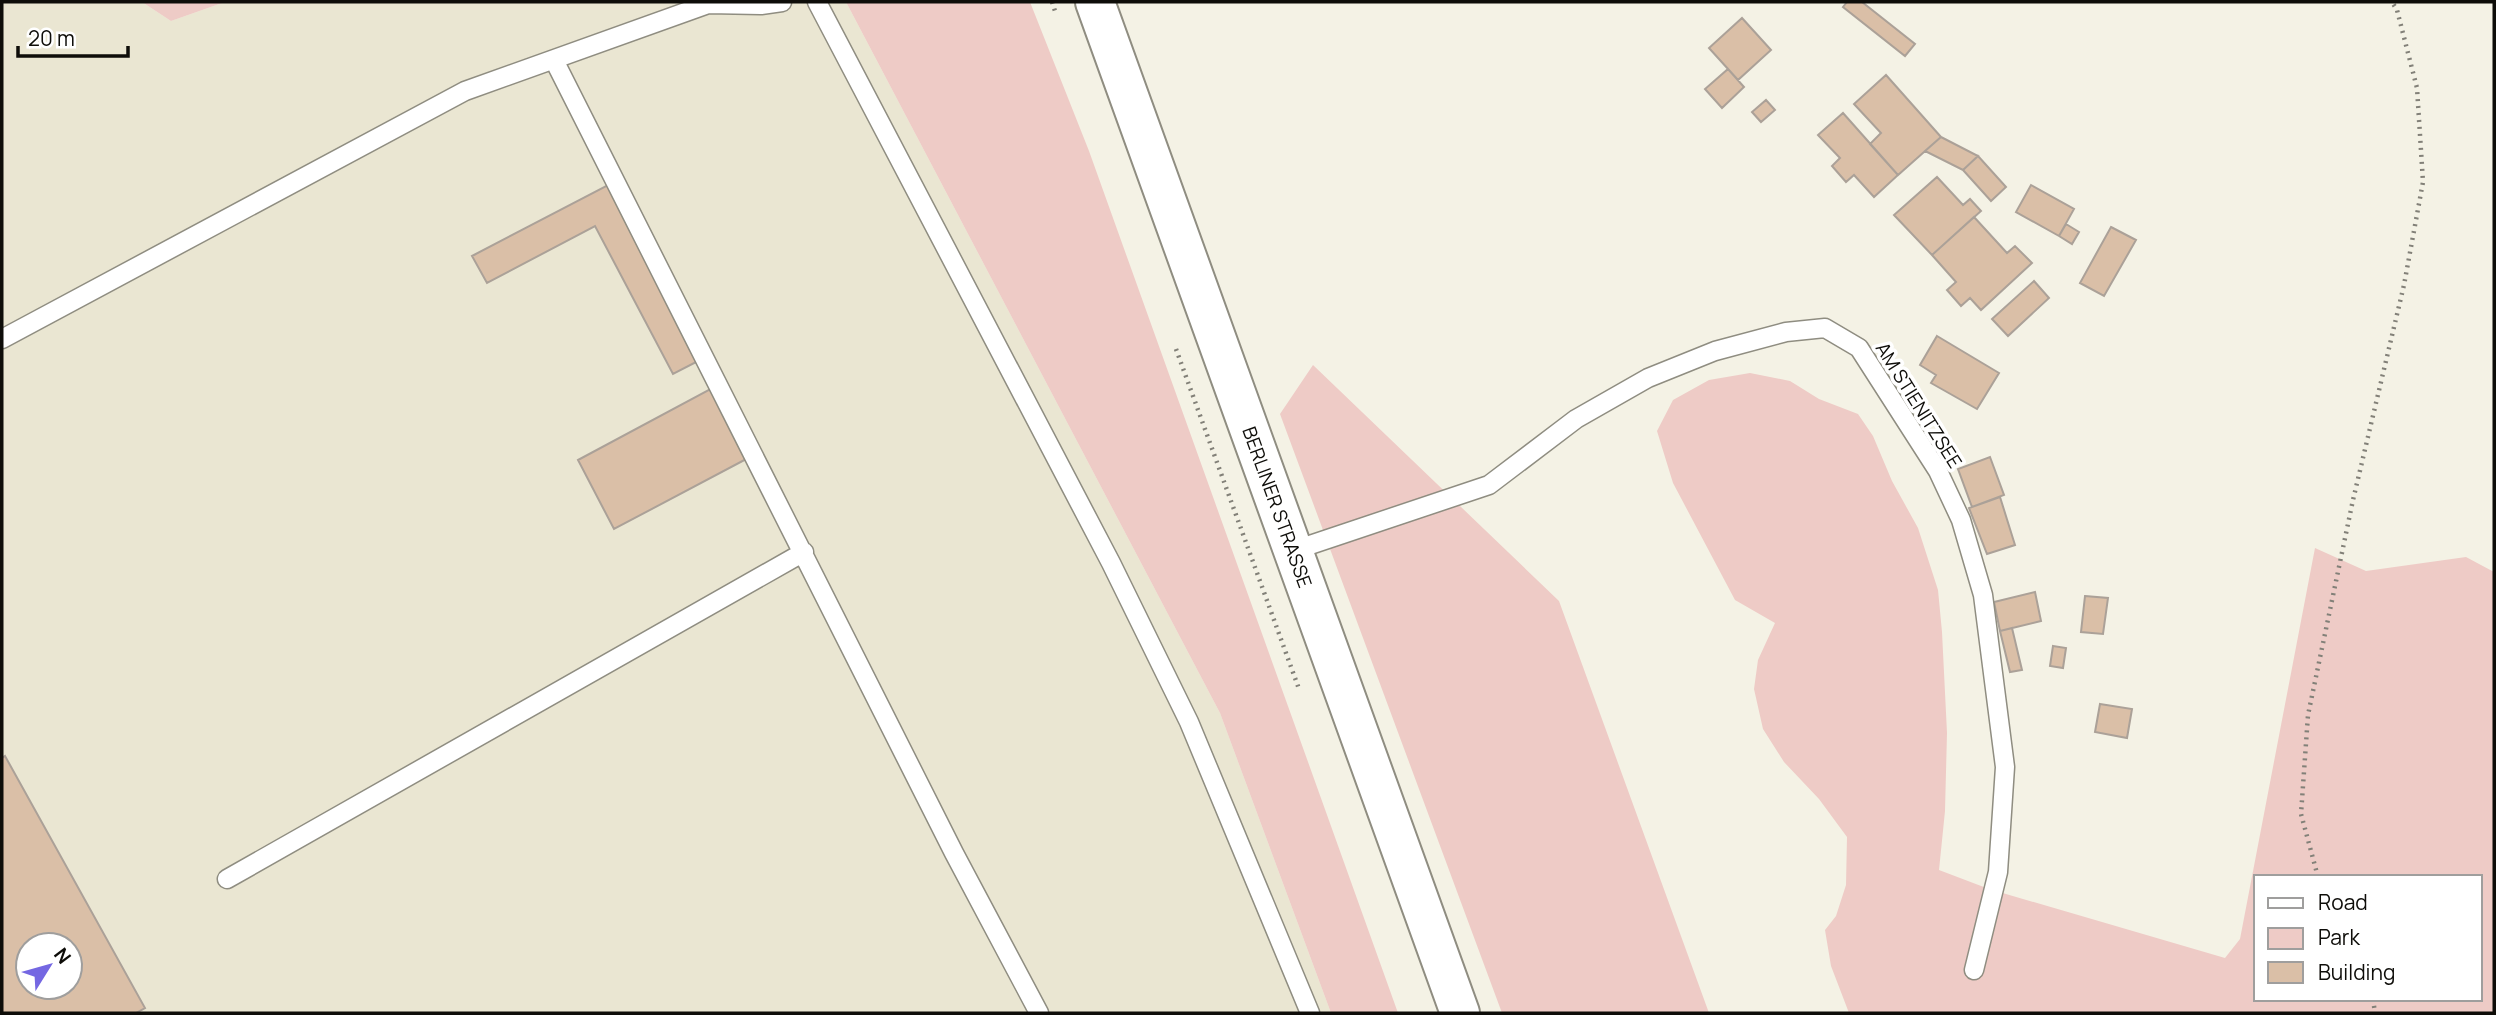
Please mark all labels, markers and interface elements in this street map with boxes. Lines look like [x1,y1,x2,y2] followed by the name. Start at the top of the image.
[18,14,128,58] scale bar
[28,24,75,52] text: 20 m
[1870,337,1968,473] street label: AM STIENITZSEE
[1236,423,1318,591] street label: BERLINER STRASSE
[2254,875,2482,1001] legend
[2318,888,2368,916] text: Road
[2318,923,2360,951] text: Park
[14,931,84,1001] north arrow
[48,942,77,969] text: N
[2318,958,2395,986] text: Building

